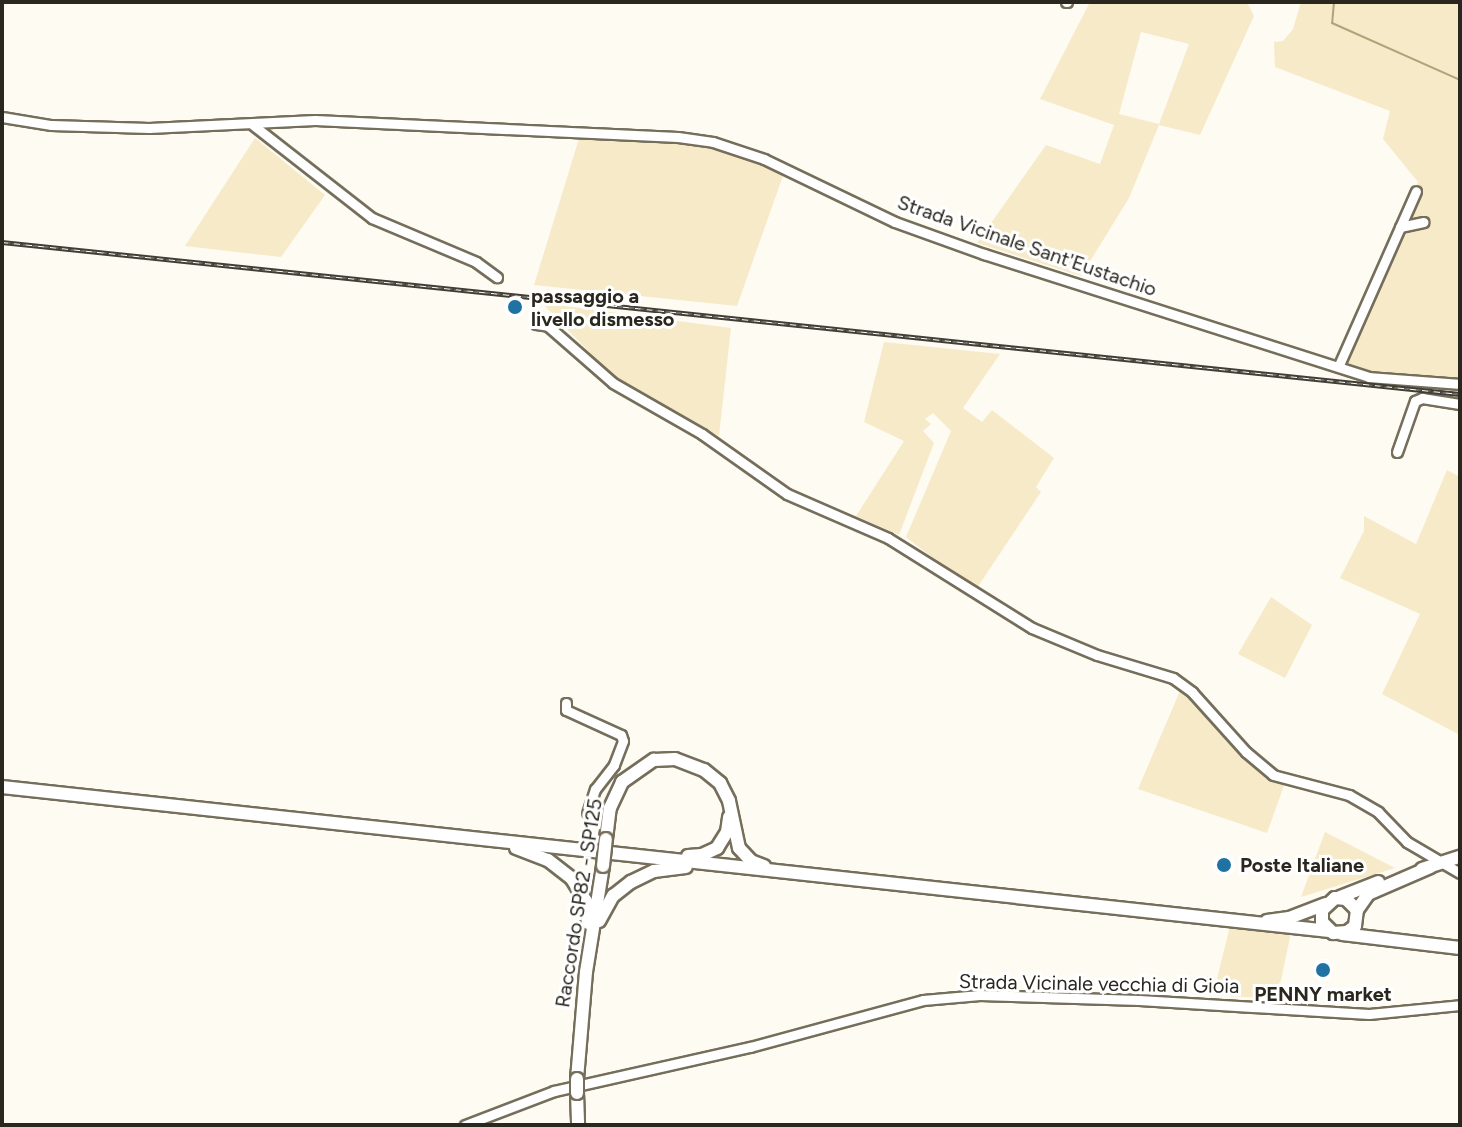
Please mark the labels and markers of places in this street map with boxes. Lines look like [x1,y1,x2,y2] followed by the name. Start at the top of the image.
[531,284,674,331] place label: passaggio a livello dismesso
[506,298,524,316] marker: passaggio a livello dismesso
[1240,853,1364,877] place label: Poste Italiane
[1215,856,1233,874] marker: Poste Italiane
[1314,961,1332,979] marker: PENNY market
[1254,982,1392,1006] place label: PENNY market

